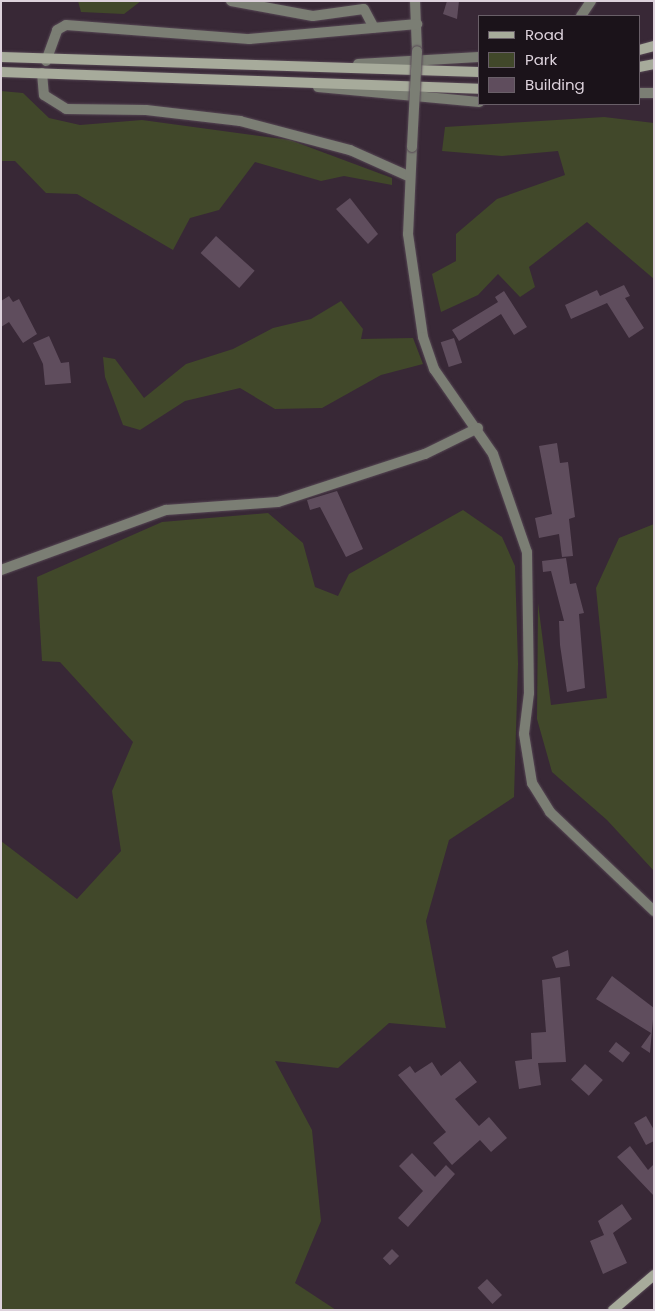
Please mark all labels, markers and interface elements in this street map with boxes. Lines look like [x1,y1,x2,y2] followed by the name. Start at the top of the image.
[478,15,640,105] legend
[525,24,564,45] text: Road
[525,49,557,70] text: Park
[525,74,585,95] text: Building

